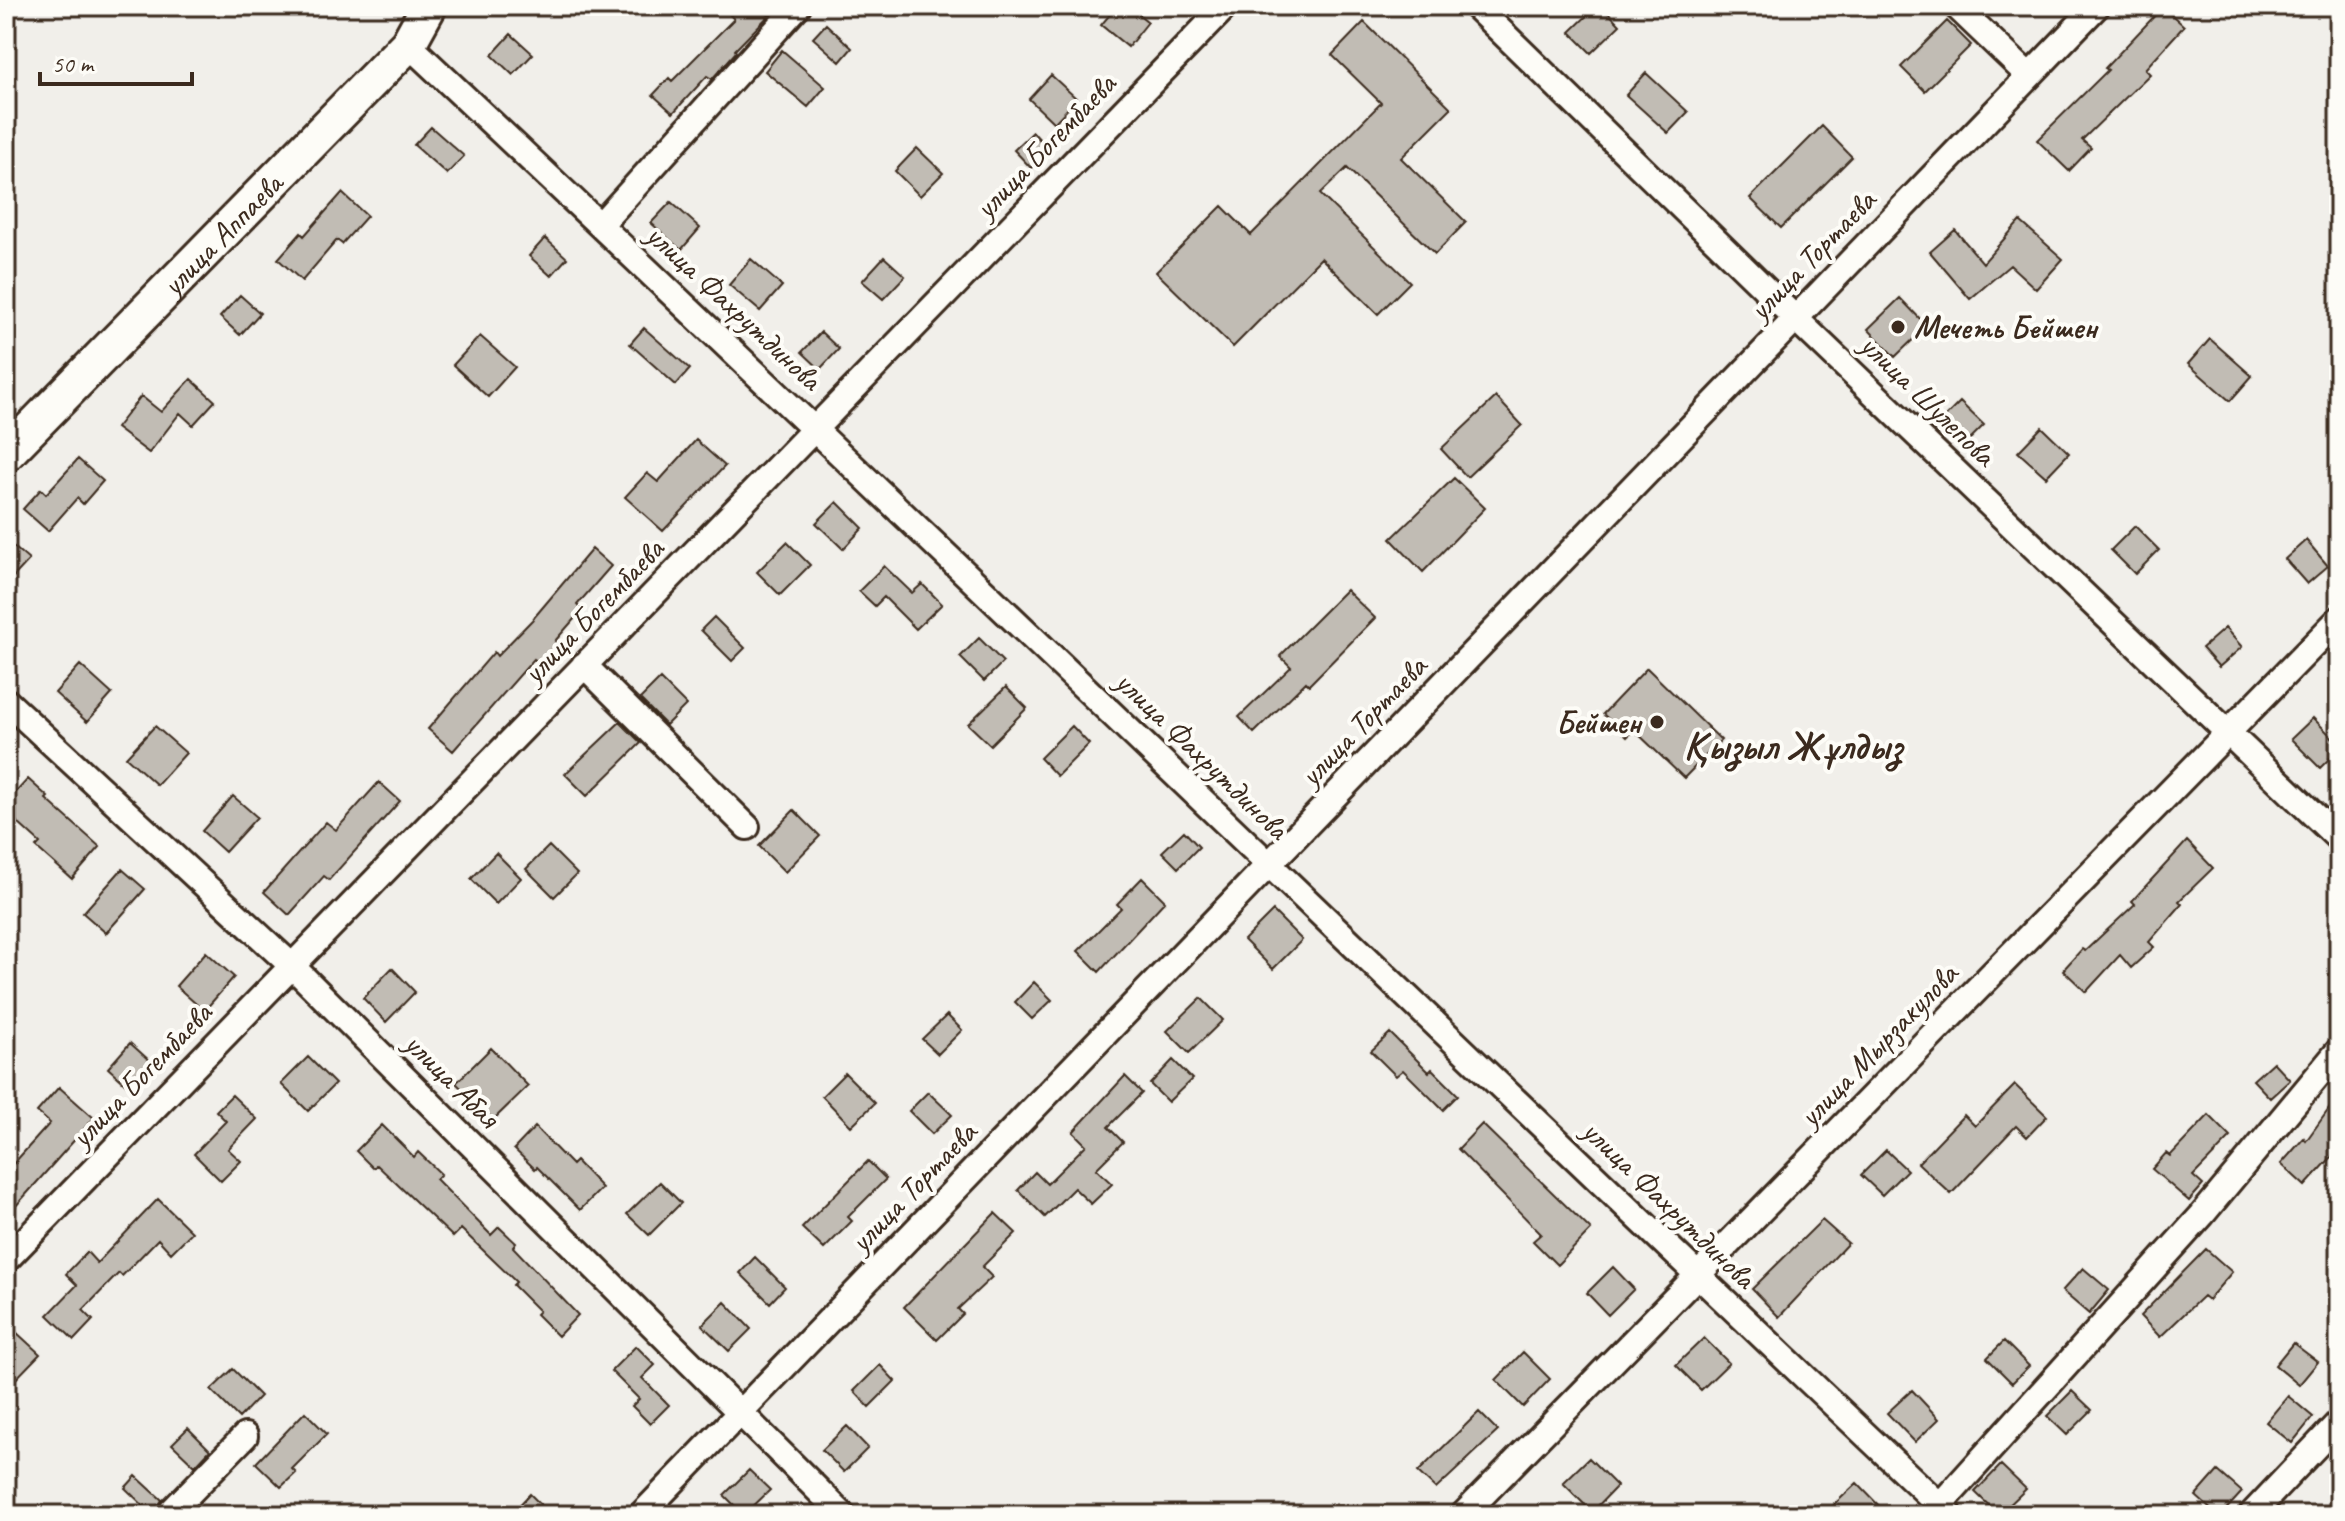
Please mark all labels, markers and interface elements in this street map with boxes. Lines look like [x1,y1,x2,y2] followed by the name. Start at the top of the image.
[40,36,192,86] scale bar
[52,49,95,79] text: 50 m
[964,63,1126,229] street label: улица Богембаева
[151,162,293,306] street label: улица Аппаева
[1738,179,1886,331] street label: улица Тортаева
[636,214,832,401] street label: улица Фахрутдинова
[1914,307,2099,348] place label: Мечеть Бейшен
[1889,318,1907,336] marker: Мечеть Бейшен
[1850,324,2006,476] street label: улица Шулепова
[512,528,674,694] street label: улица Богембаева
[1289,645,1437,797] street label: улица Тортаева
[1105,660,1299,850] street label: улица Фахрутдинова
[1556,702,1643,743] place label: Бейшен
[1648,713,1666,731] marker: Бейшен
[1684,721,1905,772] district label: Қызыл Жұлдыз
[1788,953,1968,1137] street label: улица Мырзакулова
[60,992,222,1158] street label: улица Богембаева
[394,1022,510,1138] street label: улица Абая
[1572,1109,1766,1299] street label: улица Фахрутдинова
[839,1111,987,1263] street label: улица Тортаева

